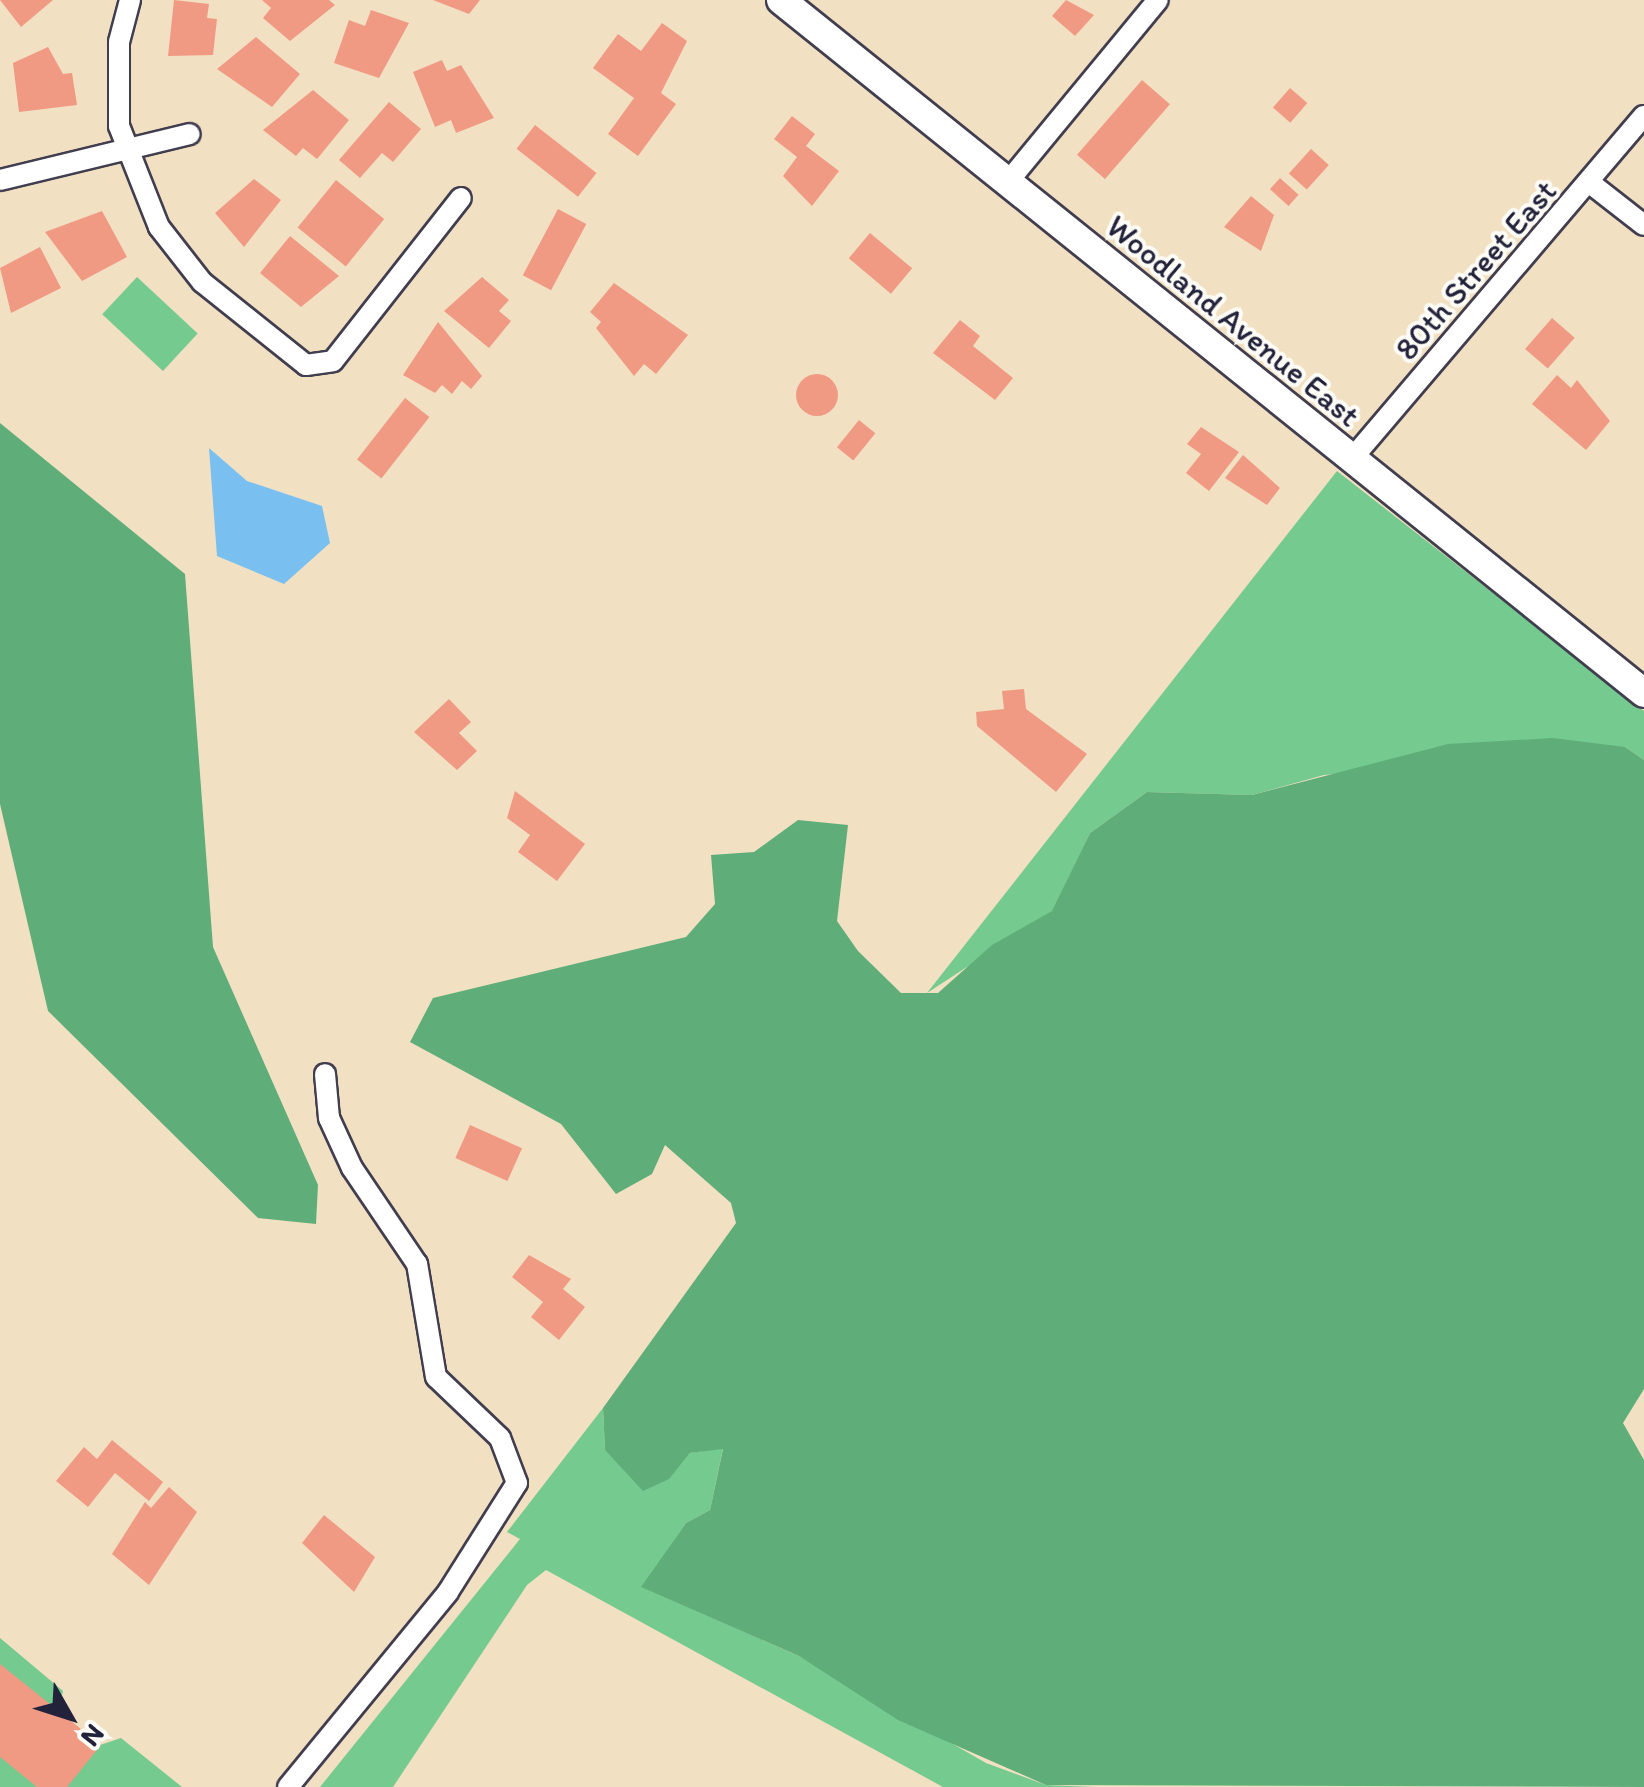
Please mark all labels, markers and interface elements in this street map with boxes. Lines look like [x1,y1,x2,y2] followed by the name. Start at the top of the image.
[1388,172,1564,368] street label: 80th Street East
[1099,208,1367,434] street label: Woodland Avenue East
[20,1667,120,1767] north arrow
[74,1718,112,1754] text: N

